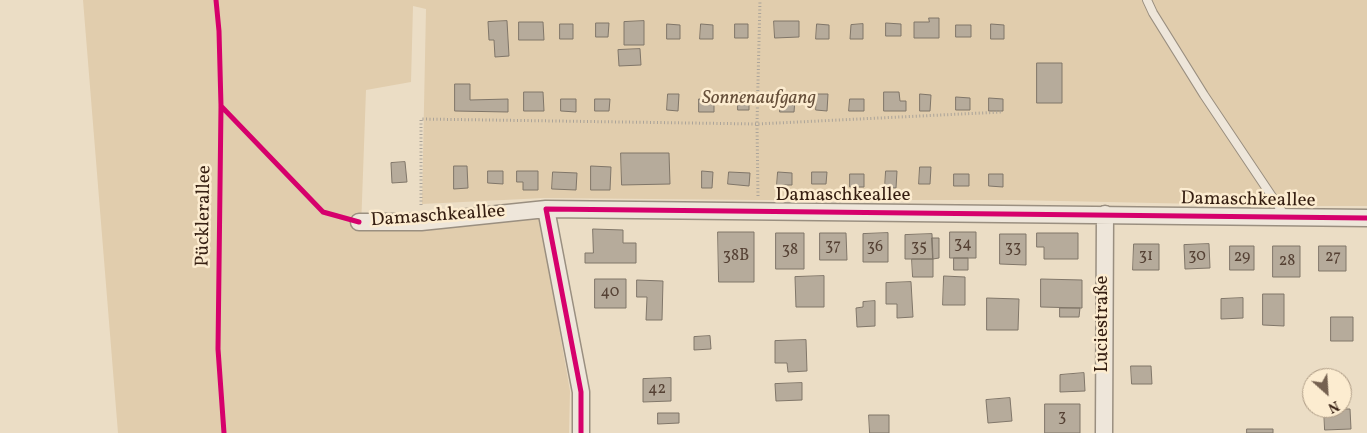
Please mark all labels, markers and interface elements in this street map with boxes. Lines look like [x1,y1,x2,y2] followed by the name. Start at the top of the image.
[702,89,816,111] park label: Sonnenaufgang
[193,165,217,267] street label: Pücklerallee
[776,186,910,208] street label: Damaschkeallee
[1180,188,1316,214] street label: Damaschkeallee
[370,201,506,233] street label: Damaschkeallee
[954,235,972,255] house number: 34
[825,237,841,257] house number: 37
[867,238,883,258] house number: 36
[911,238,927,258] house number: 35
[1005,239,1021,259] house number: 33
[782,241,798,261] house number: 38
[723,247,749,267] house number: 38B
[1139,247,1153,267] house number: 31
[1188,247,1206,267] house number: 30
[1234,248,1250,268] house number: 29
[1325,248,1341,268] house number: 27
[1279,252,1295,272] house number: 28
[1093,275,1115,373] street label: Luciestraße
[601,283,619,303] house number: 40
[1302,368,1352,418] north arrow
[648,380,666,400] house number: 42
[1325,395,1342,417] text: N
[1058,408,1066,428] house number: 3

